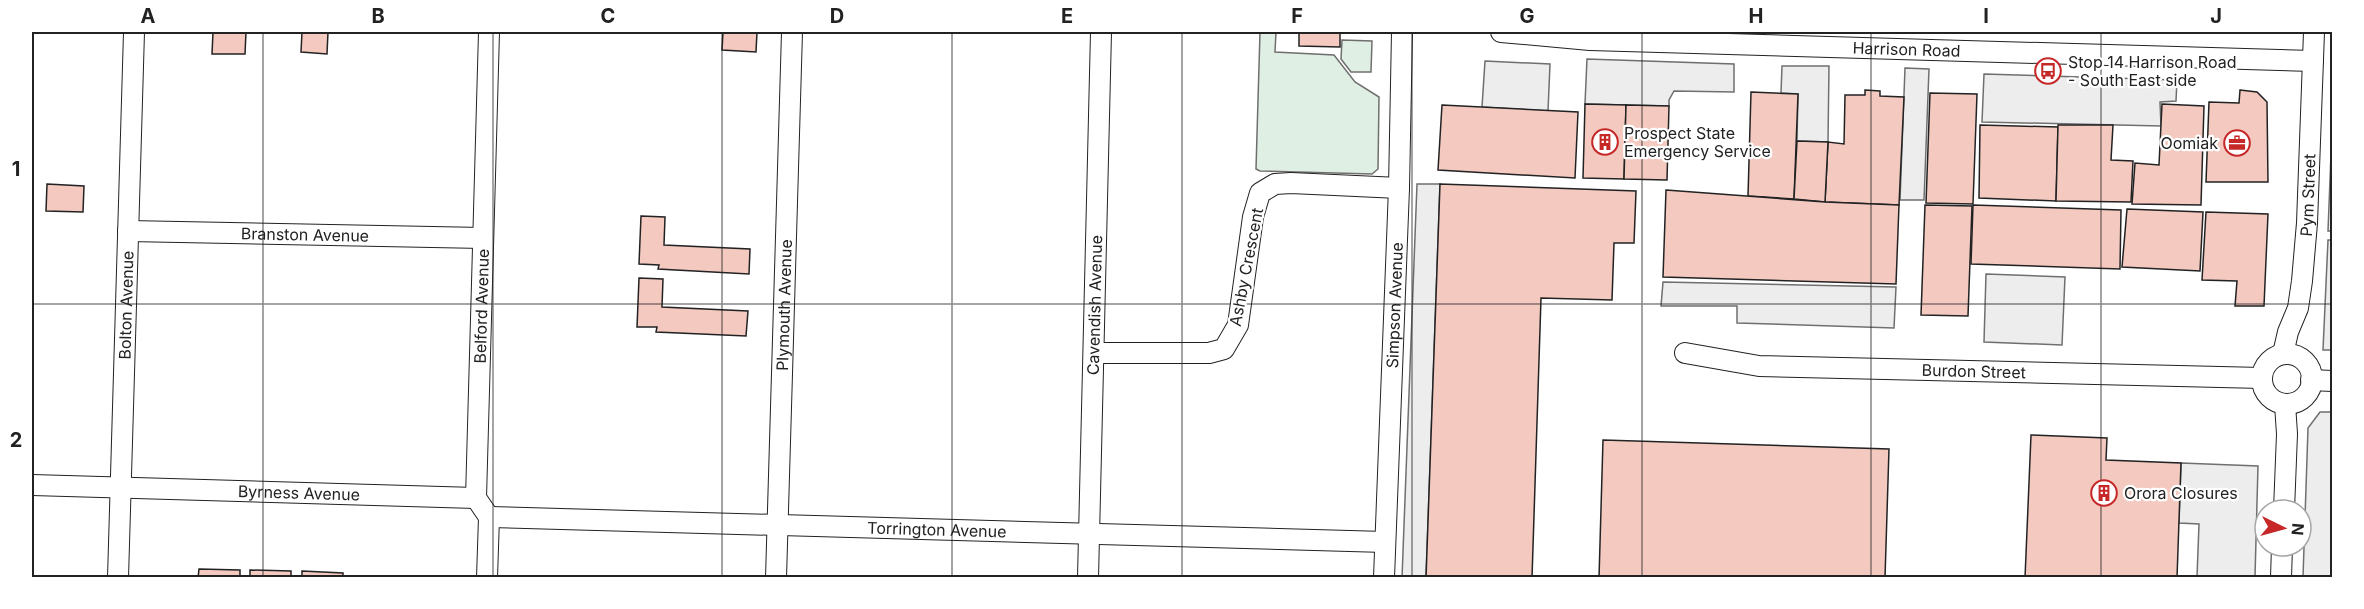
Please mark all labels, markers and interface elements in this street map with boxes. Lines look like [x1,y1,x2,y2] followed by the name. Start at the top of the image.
[141,4,156,28] text: A
[371,4,385,28] text: B
[601,4,615,28] text: C
[830,4,844,28] text: D
[1061,4,1073,28] text: E
[1291,4,1303,28] text: F
[1519,4,1535,28] text: G
[1749,4,1763,28] text: H
[1983,4,1989,28] text: I
[2210,4,2222,28] text: J
[1852,38,1961,61] street label: Harrison Road
[2068,52,2236,90] place label: Stop 14 Harrison Road - South East side
[2033,56,2063,86] bus stop icon: Stop 14 Harrison Road - South East side
[1624,123,1771,161] place label: Prospect State Emergency Service
[1590,127,1620,157] building icon: Prospect State Emergency Service
[2222,128,2252,158] office icon: Oomiak
[2161,133,2218,153] place label: Oomiak
[2296,153,2320,237] street label: Pym Street
[12,157,20,181] text: 1
[1225,206,1267,328] street label: Ashby Crescent
[241,223,369,246] street label: Branston Avenue
[1083,235,1106,375] street label: Cavendish Avenue
[772,239,796,371] street label: Plymouth Avenue
[1382,242,1407,369] street label: Simpson Avenue
[470,248,493,364] street label: Belford Avenue
[114,250,138,360] street label: Bolton Avenue
[1921,360,2026,382] street label: Burdon Street
[10,428,22,452] text: 2
[2089,478,2119,508] building icon: Orora Closures
[238,481,360,505] street label: Byrness Avenue
[2124,483,2238,503] place label: Orora Closures
[2253,498,2313,558] north arrow
[867,518,1007,541] street label: Torrington Avenue
[2287,522,2308,536] text: N

